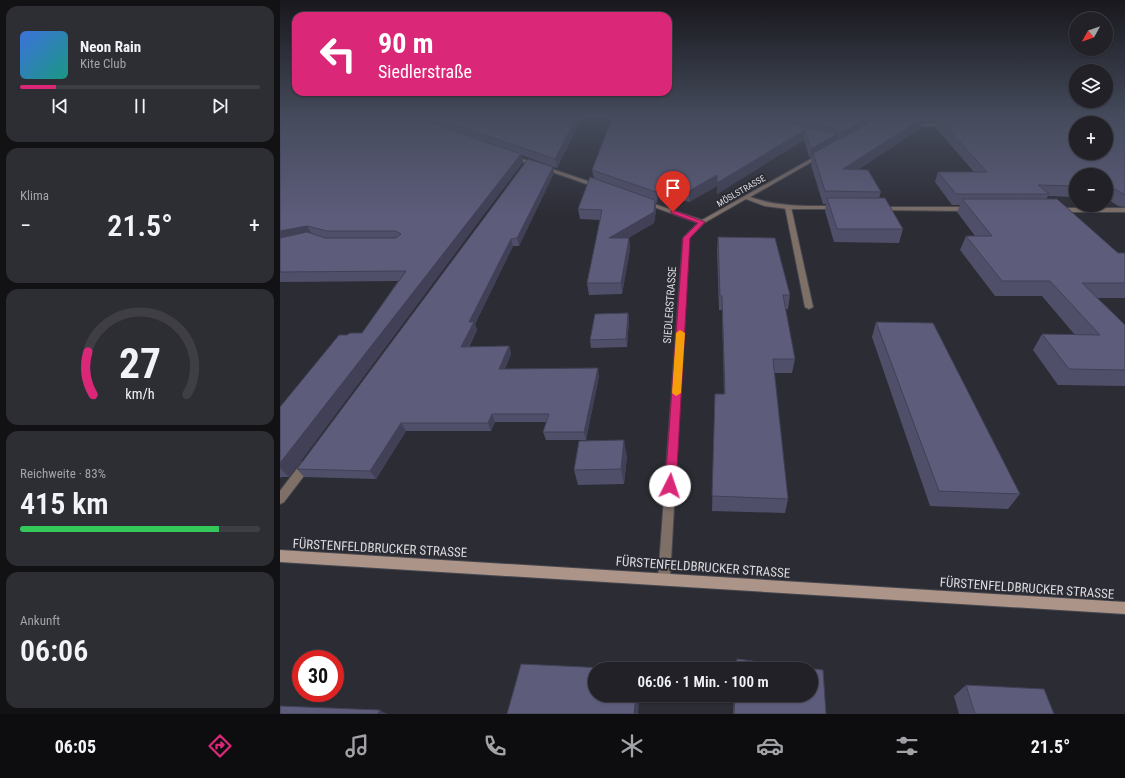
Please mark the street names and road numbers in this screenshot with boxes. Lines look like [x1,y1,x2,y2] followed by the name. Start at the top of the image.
[715,173,767,209] street label: MÖSLSTRASSE
[661,266,679,344] street label: SIEDLERSTRASSE
[292,536,468,560] street label: FÜRSTENFELDBRUCKER STRASSE
[615,553,791,581] street label: FÜRSTENFELDBRUCKER STRASSE
[939,574,1115,602] street label: FÜRSTENFELDBRUCKER STRASSE

